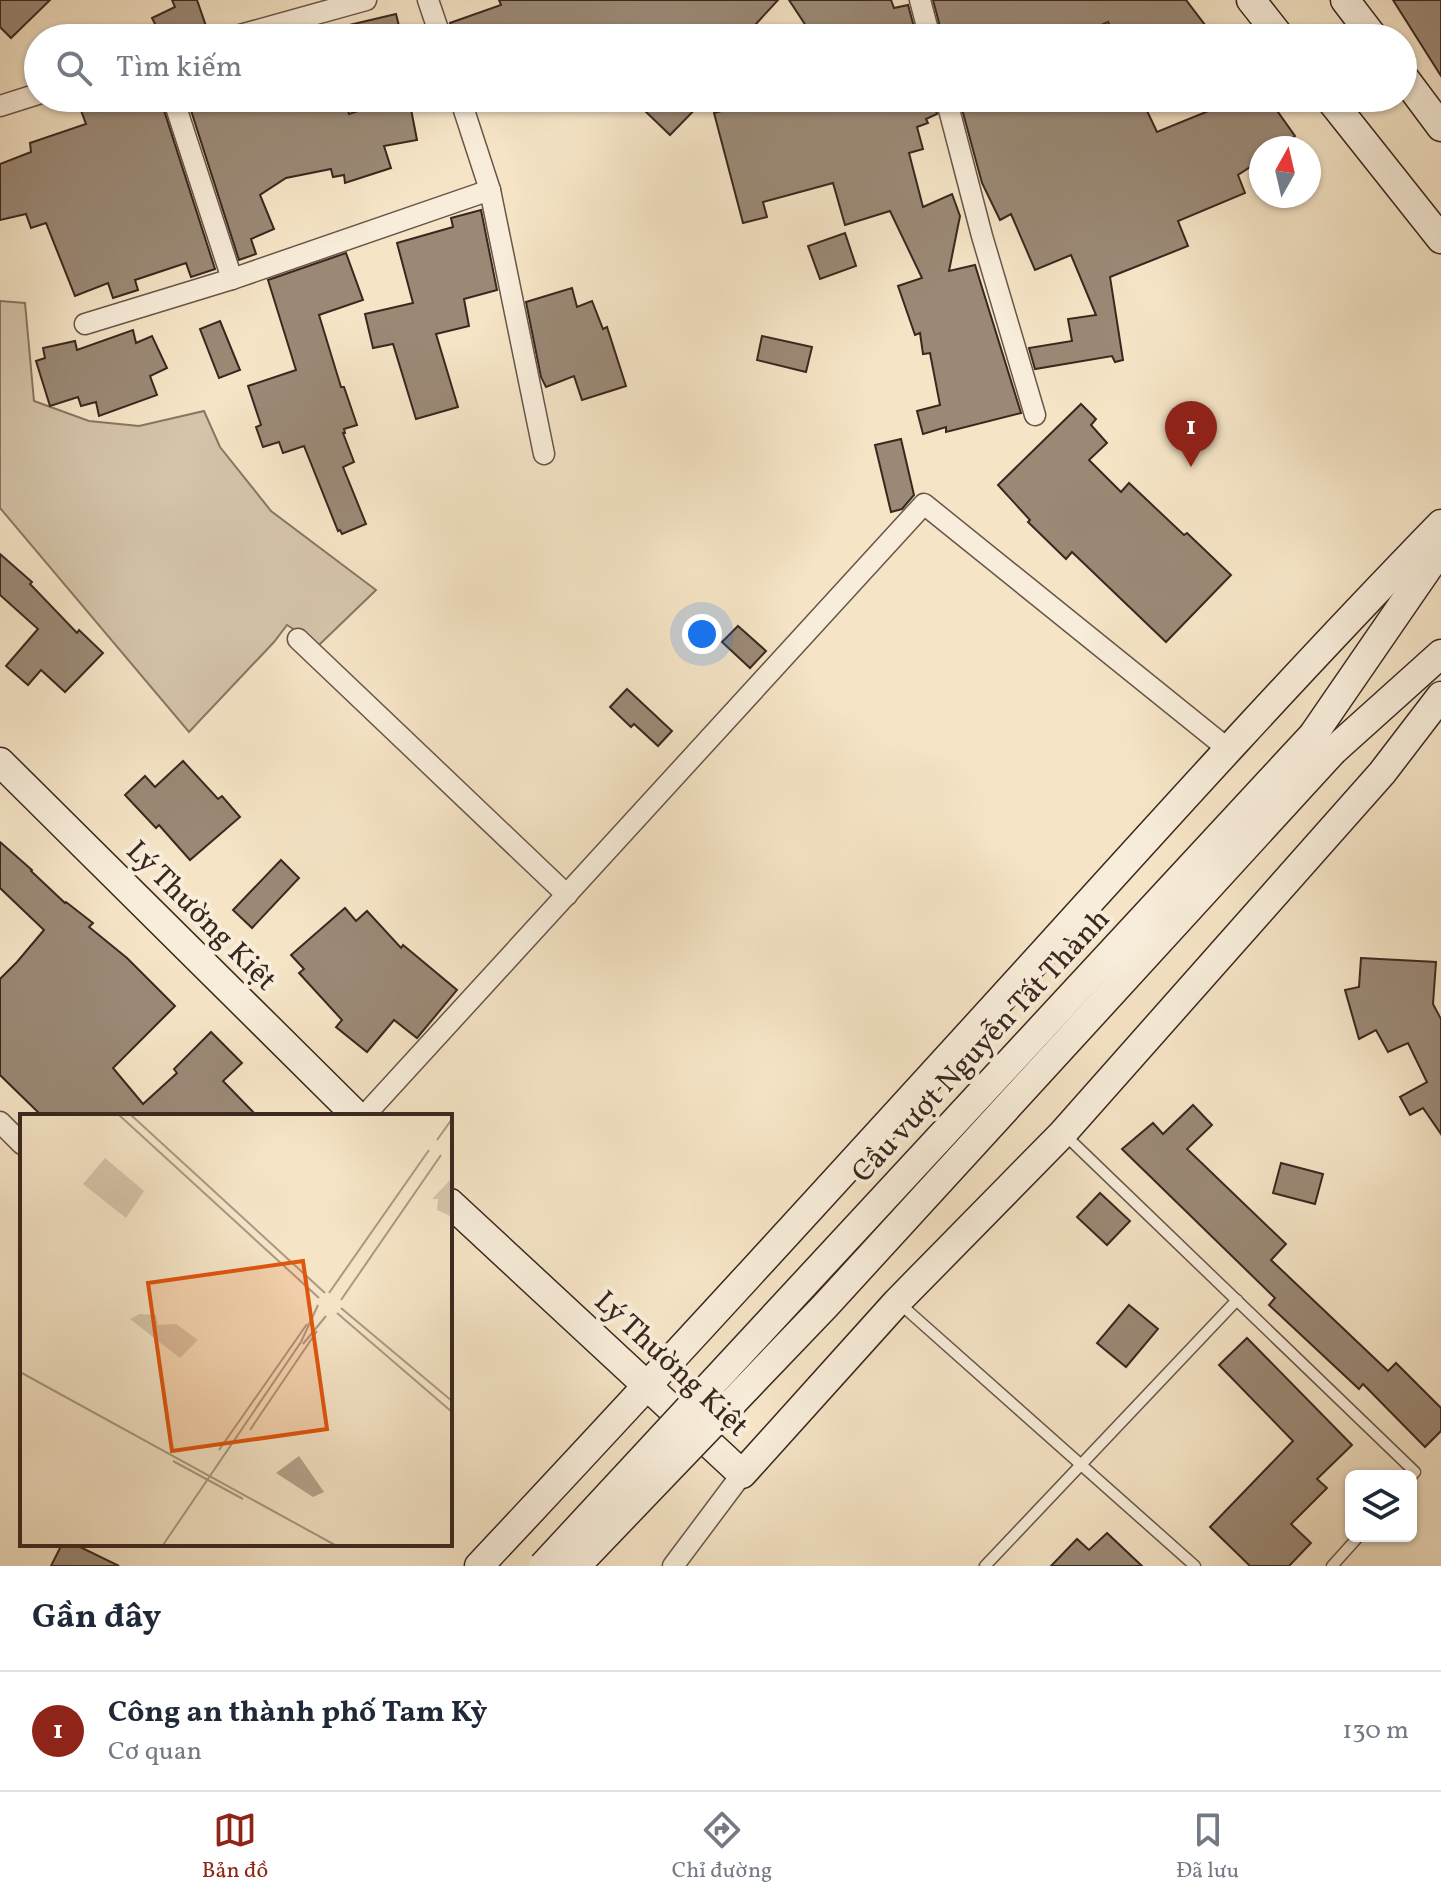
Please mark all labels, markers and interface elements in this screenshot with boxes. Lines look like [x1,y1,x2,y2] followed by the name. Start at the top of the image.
[24,24,1417,112] search box
[52,46,96,90] icon: search
[116,47,242,89] text: Tìm kiếm
[1249,136,1321,208] north arrow
[1165,401,1217,467] pin: 1
[682,614,722,654] your location
[116,832,285,1001] street label: Lý Thường Kiệt
[843,900,1120,1193] street label: Cầu vượt Nguyễn Tất Thành
[20,1114,452,1546] inset map
[584,1282,757,1447] street label: Lý Thường Kiệt
[1345,1470,1417,1542] map controls
[1345,1470,1417,1542] button: layers
[32,1595,161,1642] text: Gần đây
[108,1692,487,1734] text: Công an thành phố Tam Kỳ
[53,1713,63,1749] text: 1
[1342,1713,1409,1749] text: 130 m
[108,1734,202,1770] text: Cơ quan
[202,1808,268,1887] tab: Bản đồ
[672,1808,772,1887] tab: Chỉ đường
[1176,1808,1239,1887] tab: Đã lưu

